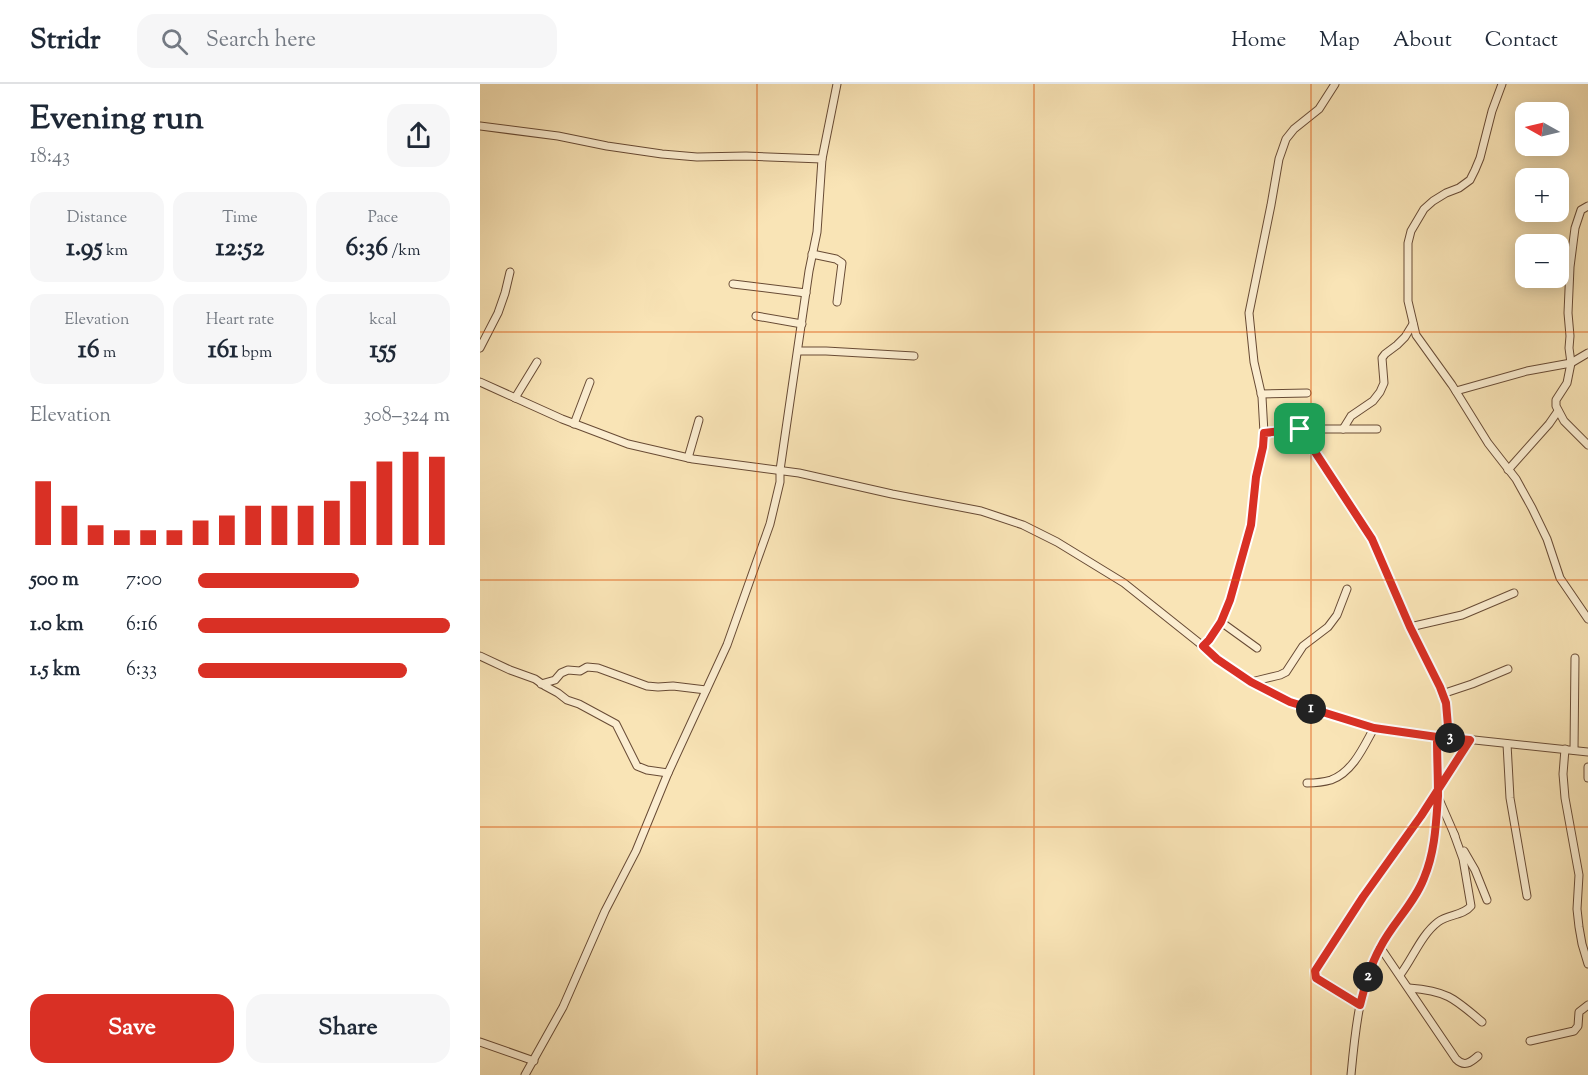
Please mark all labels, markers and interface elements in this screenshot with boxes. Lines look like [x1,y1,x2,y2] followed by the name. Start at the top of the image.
[137,14,557,68] search box
[30,21,101,61] text: Stridr
[158,25,191,58] icon: search
[206,25,316,57] text: Search here
[1231,26,1286,56] text: Home
[1319,26,1360,56] text: Map
[1393,26,1452,56] text: About
[1485,26,1558,56] text: Contact
[30,96,204,144] text: Evening run
[1515,102,1569,156] north arrow
[1515,102,1569,288] map controls
[387,104,450,167] button: share
[30,143,70,172] text: 18:43
[1515,168,1569,222] button: +
[67,207,127,230] text: Distance
[222,207,258,230] text: Time
[368,207,398,230] text: Pace
[66,230,103,267] text: 1.95
[216,230,264,267] text: 12:52
[346,230,388,267] text: 6:36
[1515,234,1569,288] button: −
[103,240,128,263] text: km
[388,240,420,263] text: /km
[65,309,129,332] text: Elevation
[206,309,274,332] text: Heart rate
[369,309,397,332] text: kcal
[78,332,100,369] text: 16
[208,332,238,369] text: 161
[370,332,396,369] text: 155
[100,342,116,365] text: m
[238,342,272,365] text: bpm
[30,402,111,431] text: Elevation
[363,402,450,431] text: 308–324 m
[1274,403,1325,454] pin
[1283,412,1316,445] icon: arrive
[30,566,79,595] text: 500 m
[126,566,162,595] text: 7:00
[30,611,84,640] text: 1.0 km
[126,611,158,640] text: 6:16
[30,656,80,685] text: 1.5 km
[126,656,157,685] text: 6:33
[1296,694,1326,724] pin: 1
[1308,697,1314,720] text: 1
[1435,723,1465,753] pin: 3
[1447,726,1453,749] text: 3
[1353,962,1383,992] pin: 2
[1364,965,1372,988] text: 2
[30,994,234,1063] button: Save
[246,994,450,1063] button: Share

